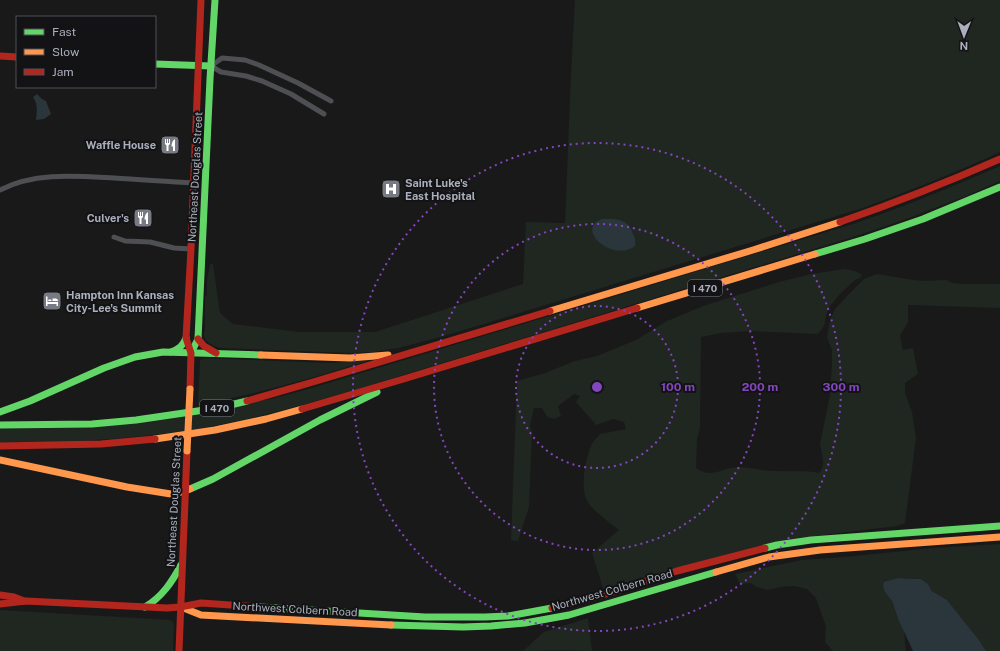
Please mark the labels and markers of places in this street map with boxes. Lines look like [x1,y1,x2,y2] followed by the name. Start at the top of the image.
[159,134,181,156] restaurant icon: Waffle House
[86,139,156,151] place label: Waffle House
[405,177,476,202] place label: Saint Luke's East Hospital
[380,178,402,200] hospital icon: Saint Luke's East Hospital
[132,207,154,229] restaurant icon: Culver's
[87,212,129,224] place label: Culver's
[66,289,174,314] place label: Hampton Inn Kansas City-Lee's Summit
[41,290,63,312] hotel icon: Hampton Inn Kansas City-Lee's Summit
[590,380,604,394] centre of rings

